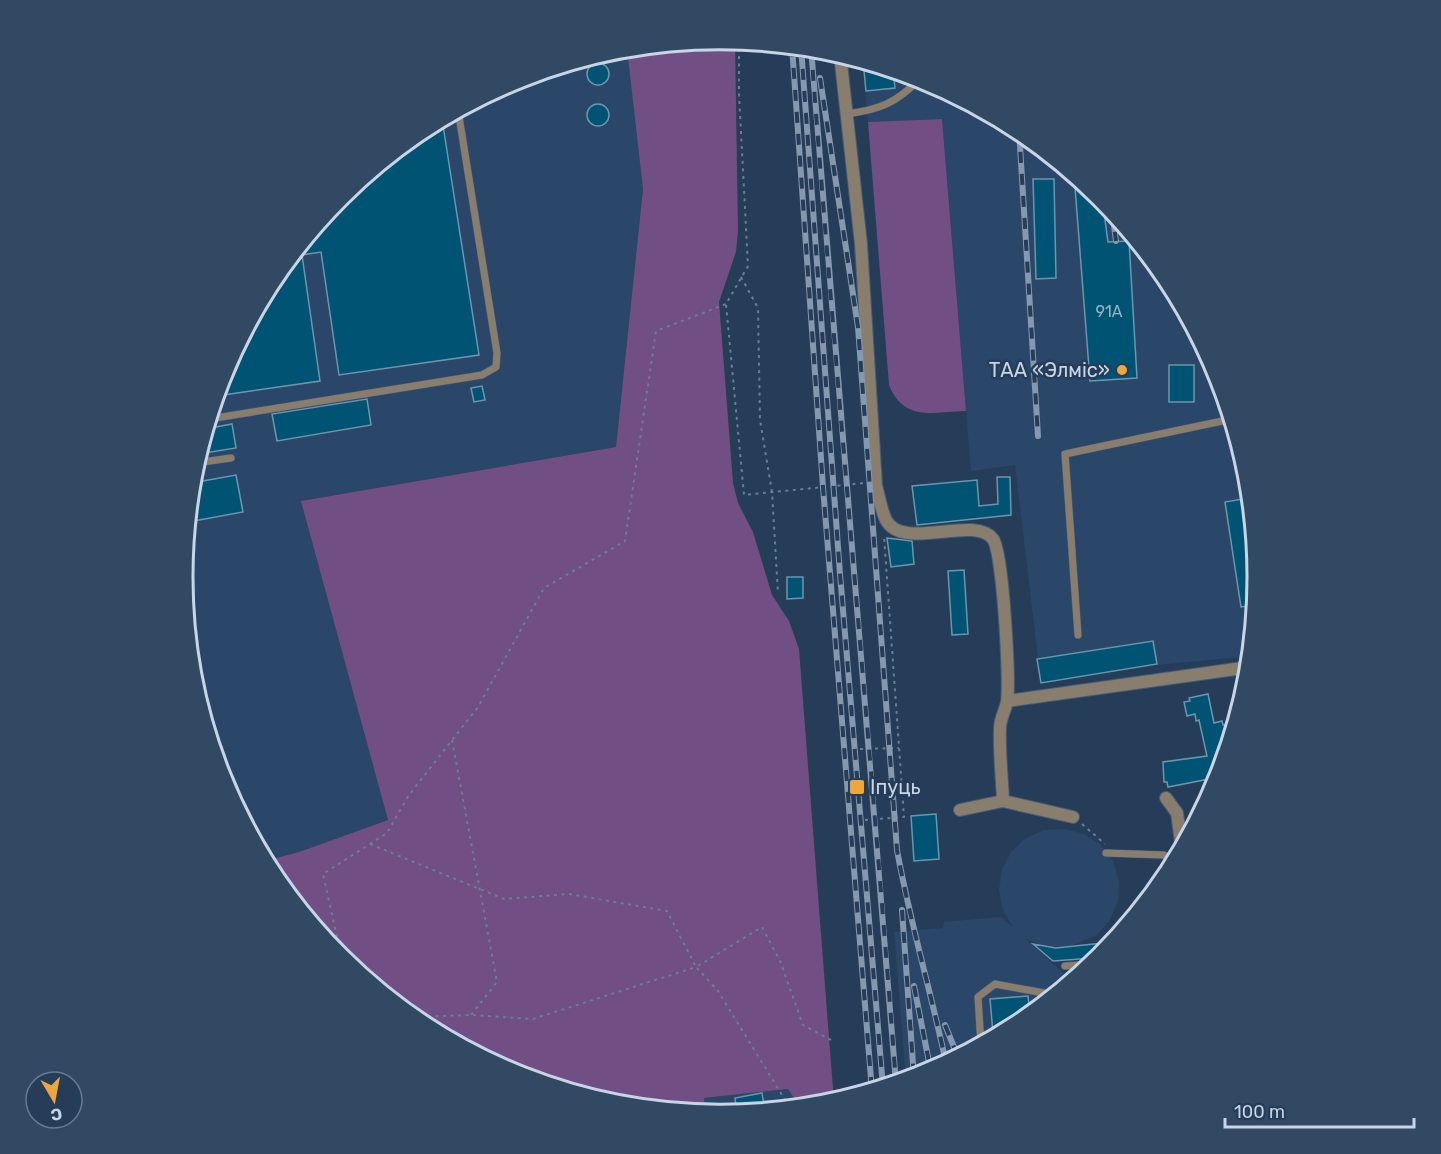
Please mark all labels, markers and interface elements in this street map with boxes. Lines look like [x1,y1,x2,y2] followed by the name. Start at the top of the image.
[1095,302,1123,321] house number: 91А
[989,358,1110,382] place label: ТАА «Элміс»
[1115,363,1129,377] marker: ТАА «Элміс»
[870,775,921,799] place label: Іпуць
[848,778,866,796] marker: Іпуць
[24,1070,84,1130] north arrow
[1225,1091,1414,1129] scale bar
[1234,1101,1285,1123] text: 100 m
[49,1104,64,1125] text: С

